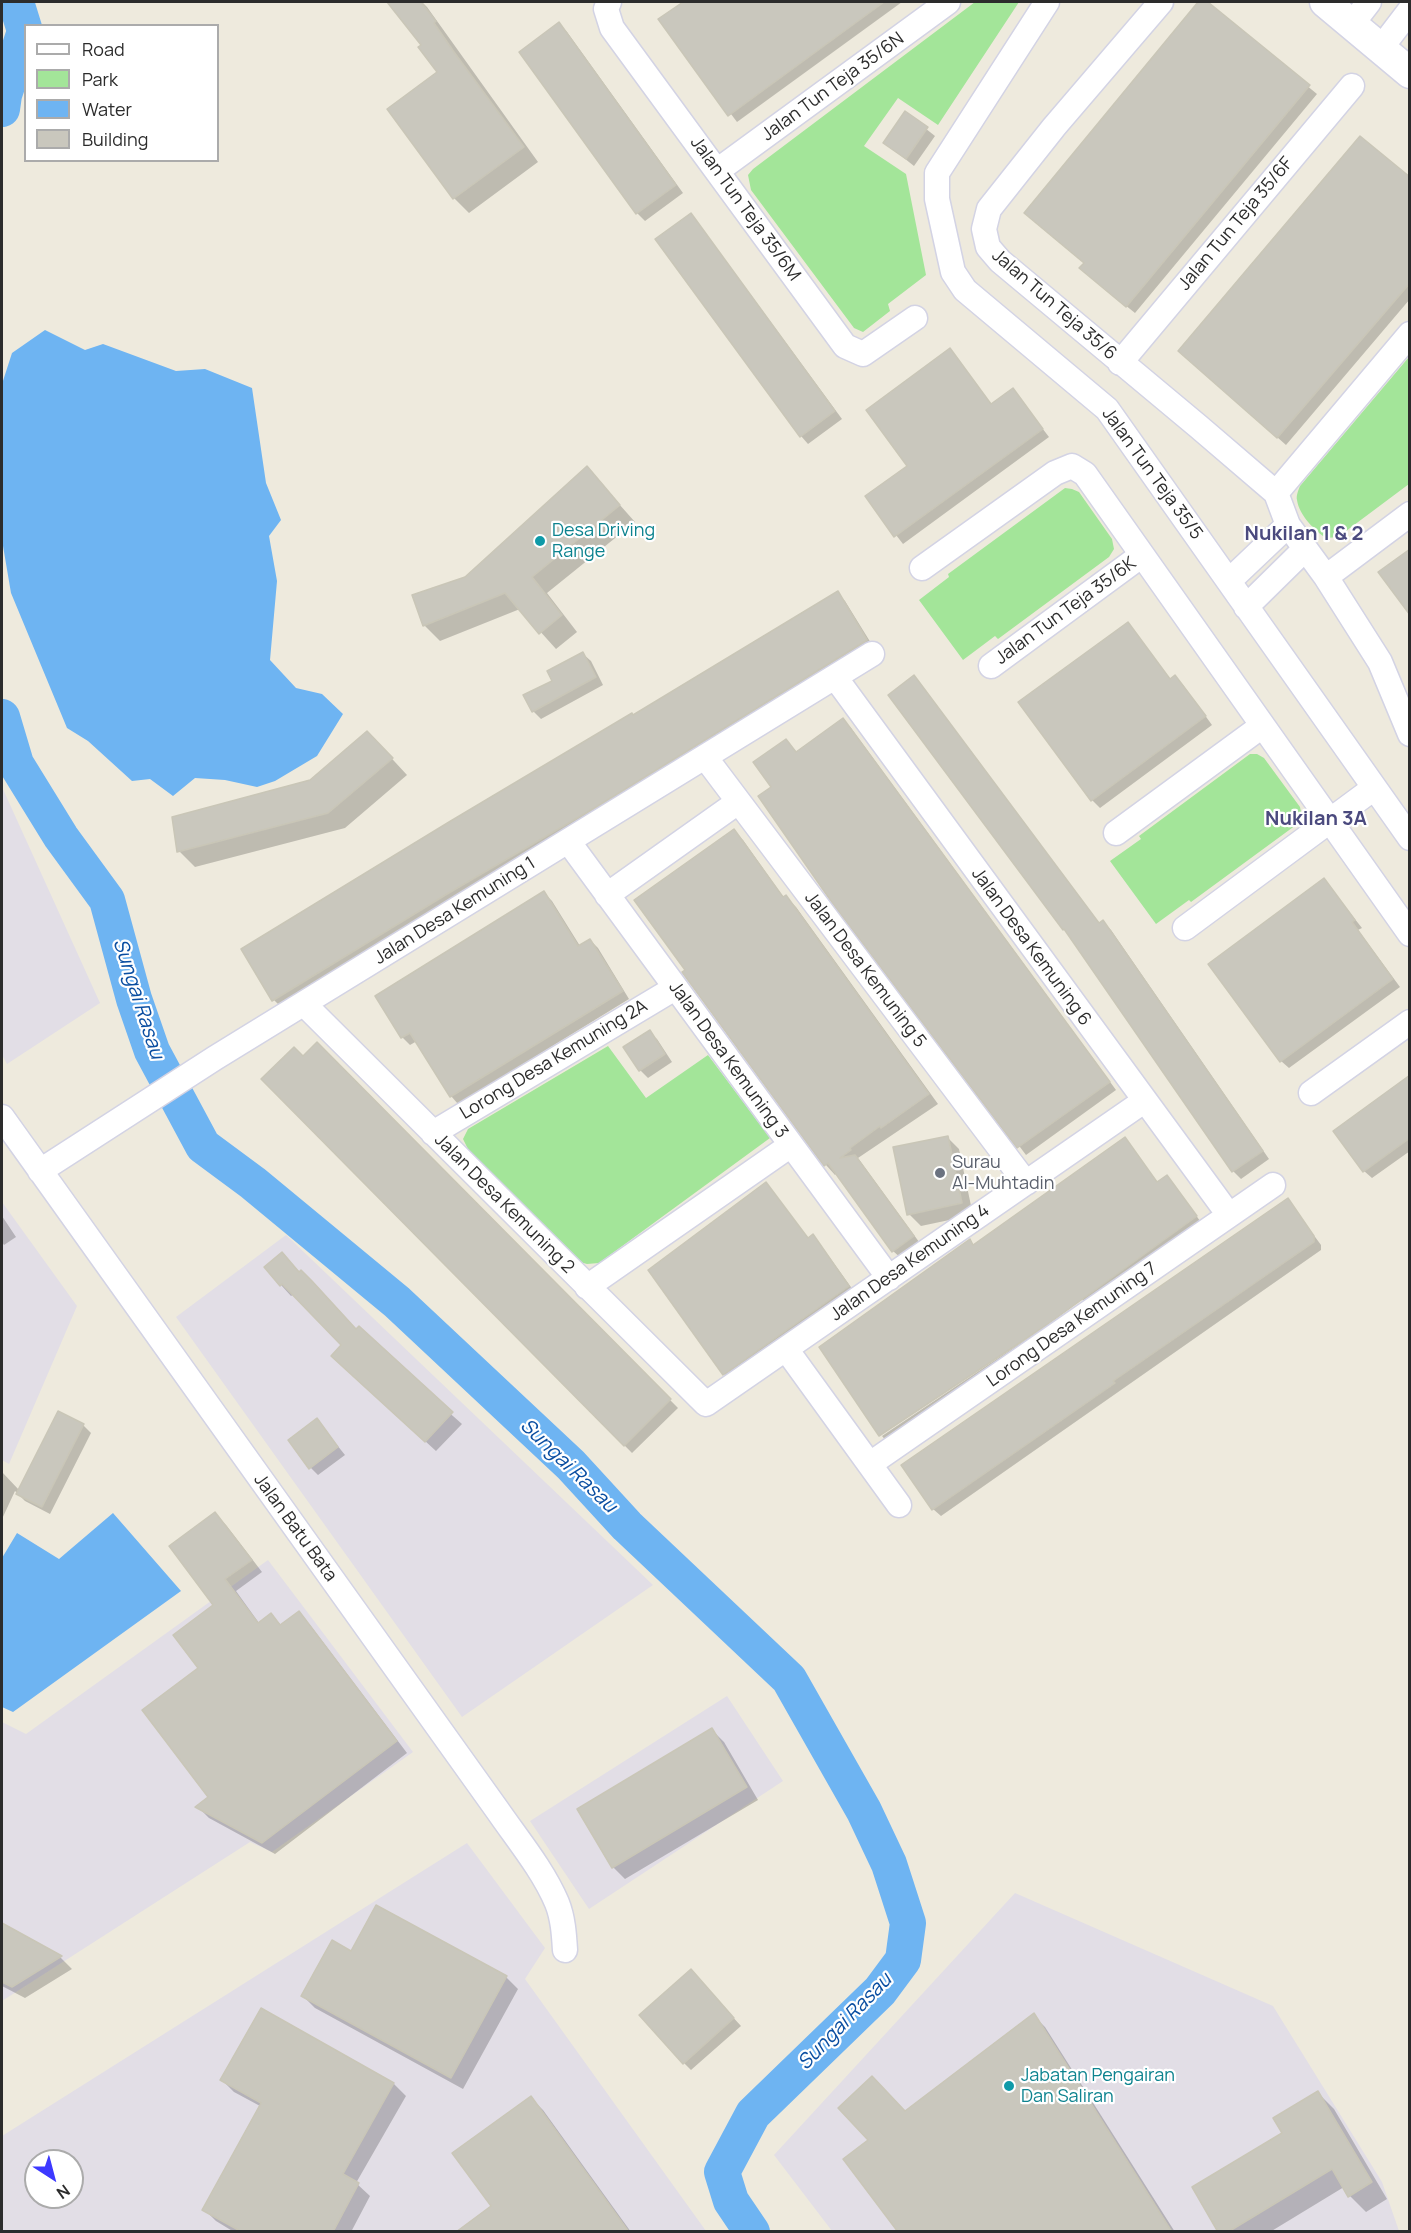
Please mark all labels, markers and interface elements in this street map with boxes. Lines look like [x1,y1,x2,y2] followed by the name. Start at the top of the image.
[24,24,219,162] legend
[758,28,908,146] street label: Jalan Tun Teja 35/6N
[82,37,125,61] text: Road
[82,67,118,91] text: Park
[82,97,132,121] text: Water
[82,127,148,151] text: Building
[685,133,805,285] street label: Jalan Tun Teja 35/6M
[1174,153,1298,295] street label: Jalan Tun Teja 35/6F
[987,245,1121,365] street label: Jalan Tun Teja 35/6
[1097,404,1207,544] street label: Jalan Tun Teja 35/5
[552,520,655,562] place label: Desa Driving Range
[1245,522,1363,546] district label: Nukilan 1 & 2
[533,534,547,548] marker: Desa Driving Range
[991,553,1141,669] street label: Jalan Tun Teja 35/6K
[1265,807,1367,831] district label: Nukilan 3A
[371,853,539,969] street label: Jalan Desa Kemuning 1
[967,864,1095,1030] street label: Jalan Desa Kemuning 6
[800,888,930,1052] street label: Jalan Desa Kemuning 5
[107,936,169,1062] water label: Sungai Rasau
[664,977,792,1143] street label: Jalan Desa Kemuning 3
[456,995,652,1125] street label: Lorong Desa Kemuning 2A
[430,1130,578,1278] street label: Jalan Desa Kemuning 2
[952,1152,1054,1194] place label: Surau Al-Muhtadin
[933,1166,947,1180] marker: Surau Al-Muhtadin
[826,1200,994,1326] street label: Jalan Desa Kemuning 4
[983,1258,1161,1392] street label: Lorong Desa Kemuning 7
[515,1414,621,1518] water label: Sungai Rasau
[249,1470,341,1586] street label: Jalan Batu Bata
[793,1969,897,2075] water label: Sungai Rasau
[1021,2065,1175,2108] place label: Jabatan Pengairan Dan Saliran
[1002,2079,1016,2093] marker: Jabatan Pengairan Dan Saliran
[24,2149,84,2209] north arrow
[52,2180,75,2204] text: N

